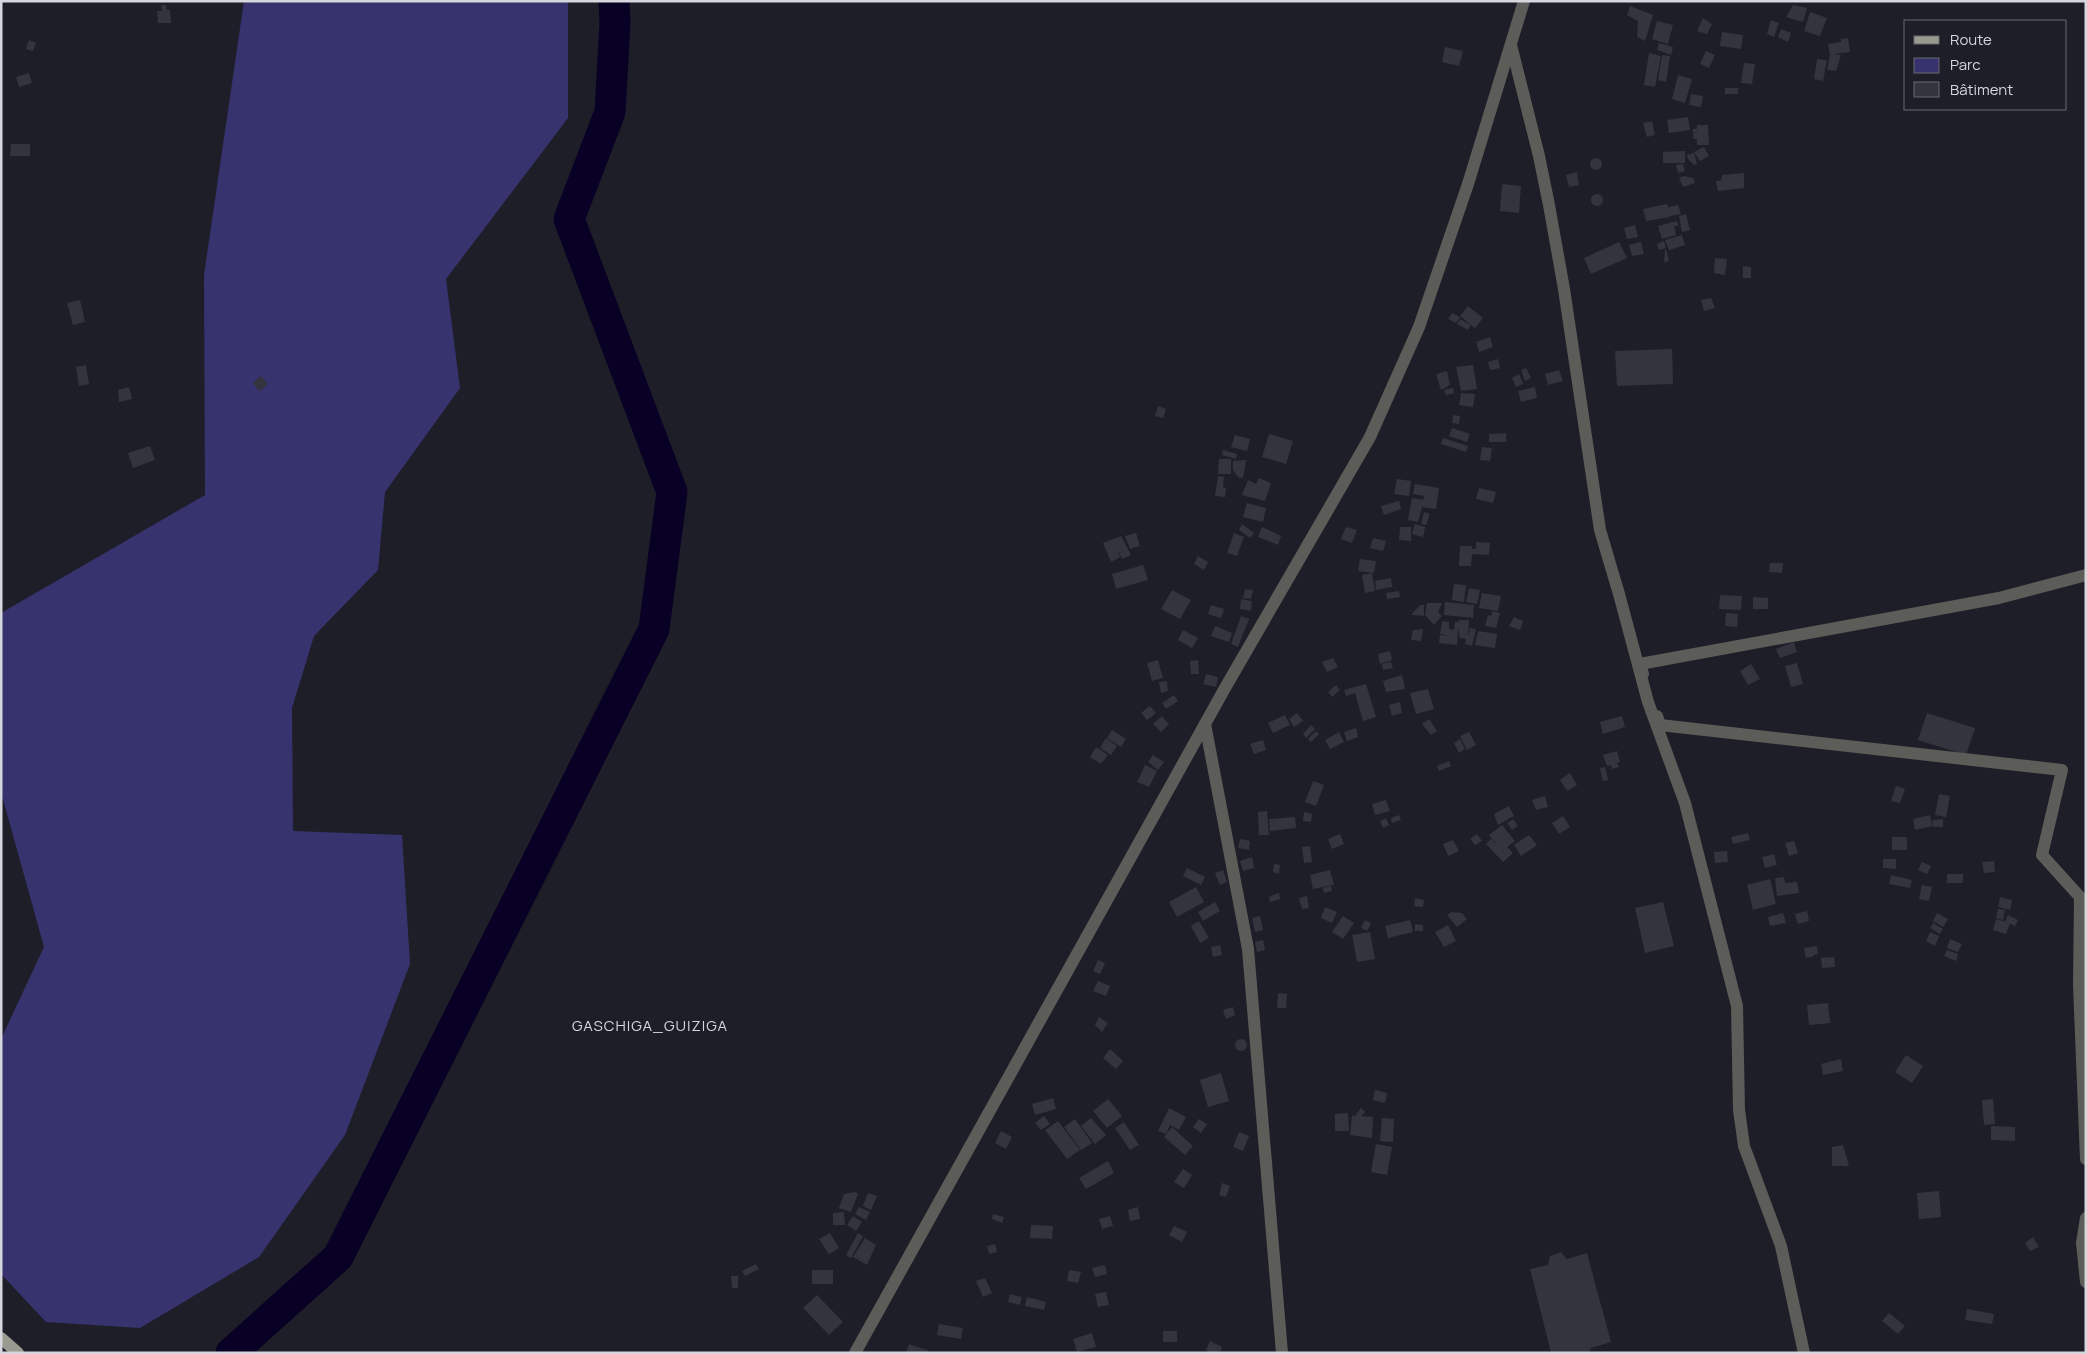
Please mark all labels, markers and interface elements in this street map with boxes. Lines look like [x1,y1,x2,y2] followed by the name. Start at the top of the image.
[1904,20,2067,110] legend
[1950,29,1992,50] text: Route
[1950,54,1981,75] text: Parc
[1950,79,2013,100] text: Bâtiment
[572,1015,728,1036] district label: GASCHIGA_GUIZIGA

